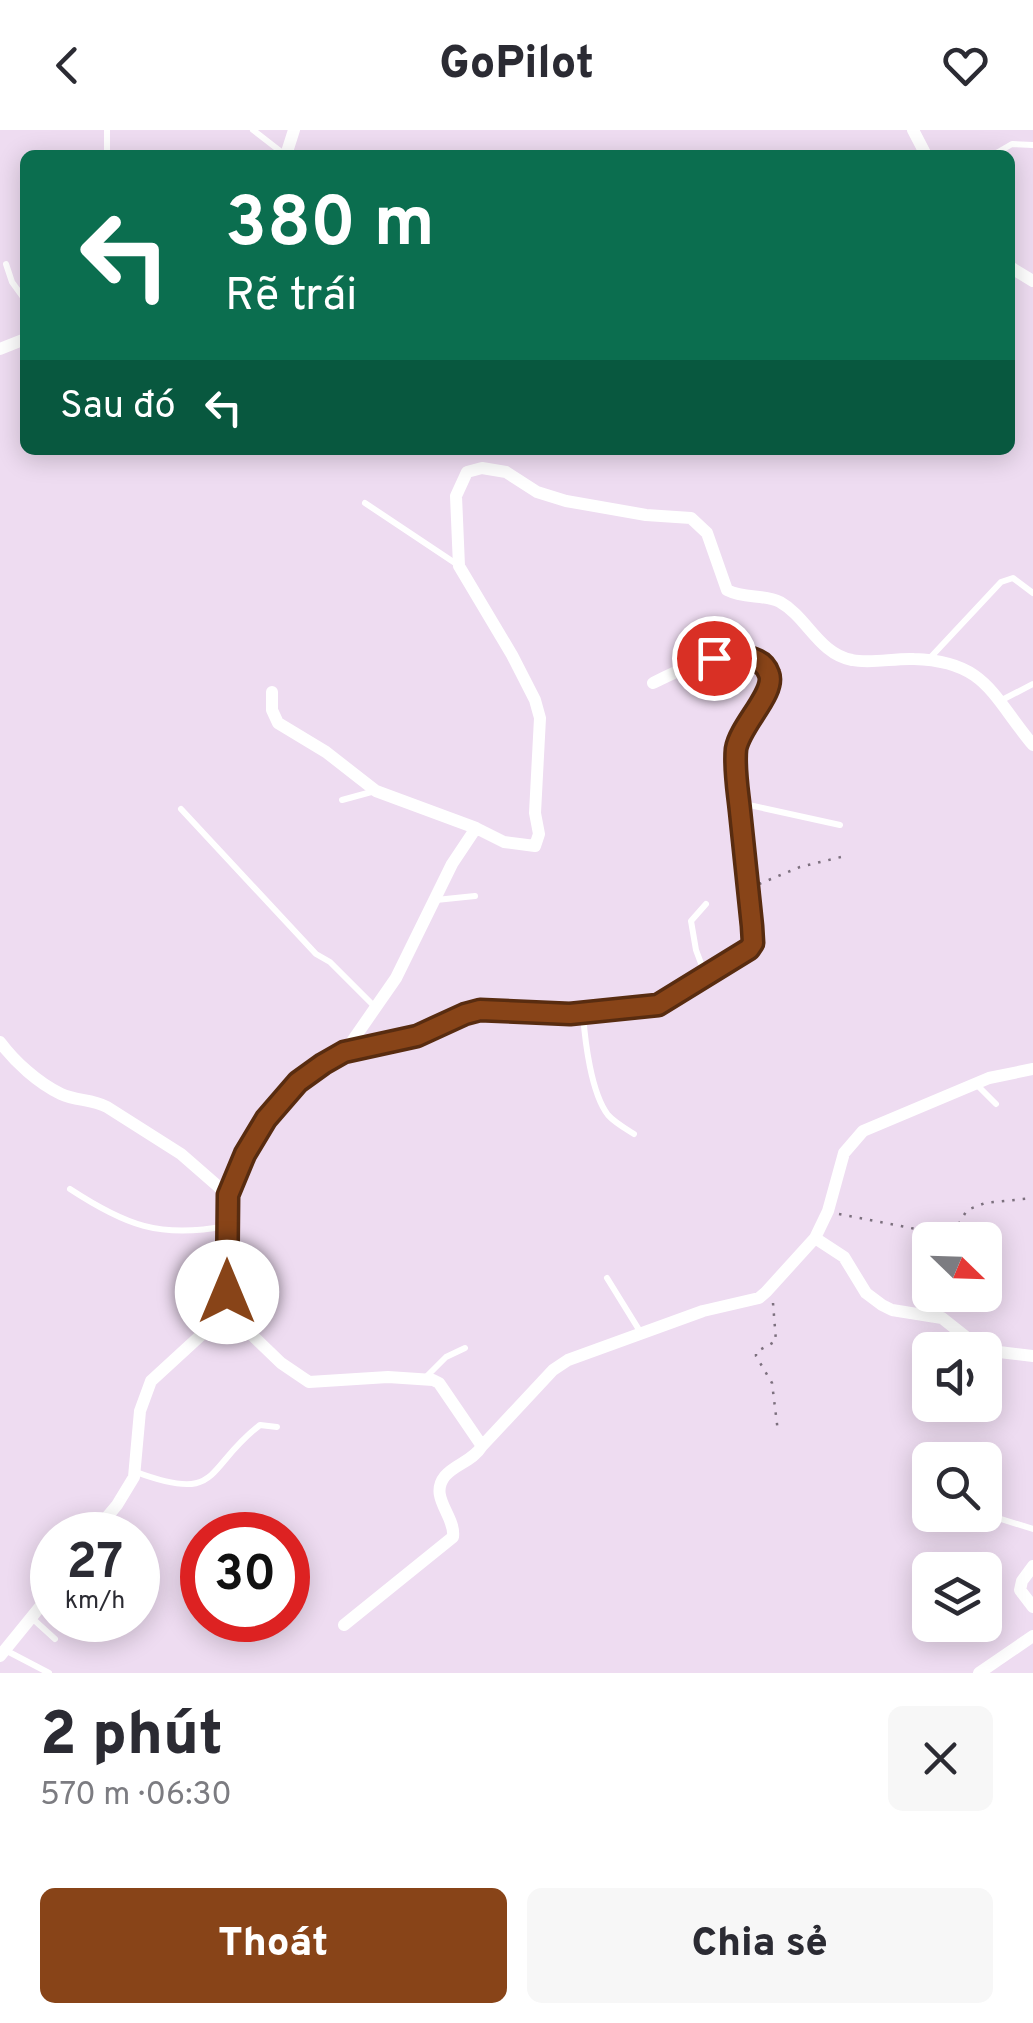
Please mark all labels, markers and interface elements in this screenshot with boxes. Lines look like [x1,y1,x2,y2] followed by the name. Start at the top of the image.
[439,37,594,94] text: GoPilot
[40,38,95,93] icon: back
[938,38,993,93] icon: heart
[225,182,435,271] text: 380 m
[60,190,190,320] icon: left
[225,269,358,326] text: Rẽ trái
[196,380,251,435] icon: left
[60,383,176,432] text: Sau đó
[672,616,757,701] pin
[687,631,742,686] icon: arrive
[912,1222,1002,1312] north arrow
[912,1222,1002,1642] map controls
[175,1240,279,1344] position arrow
[912,1332,1002,1422] button: sound
[912,1442,1002,1532] button: search
[180,1512,310,1642] speed limit sign: 30
[67,1533,123,1596] text: 27
[912,1552,1002,1642] button: layers
[65,1586,125,1618] text: km/h
[40,1700,223,1776] text: 2 phút
[888,1706,993,1811] button: close
[40,1776,232,1816] text: 570 m · 06:30
[40,1888,507,2003] button: Thoát
[527,1888,993,2003] button: Chia sẻ

